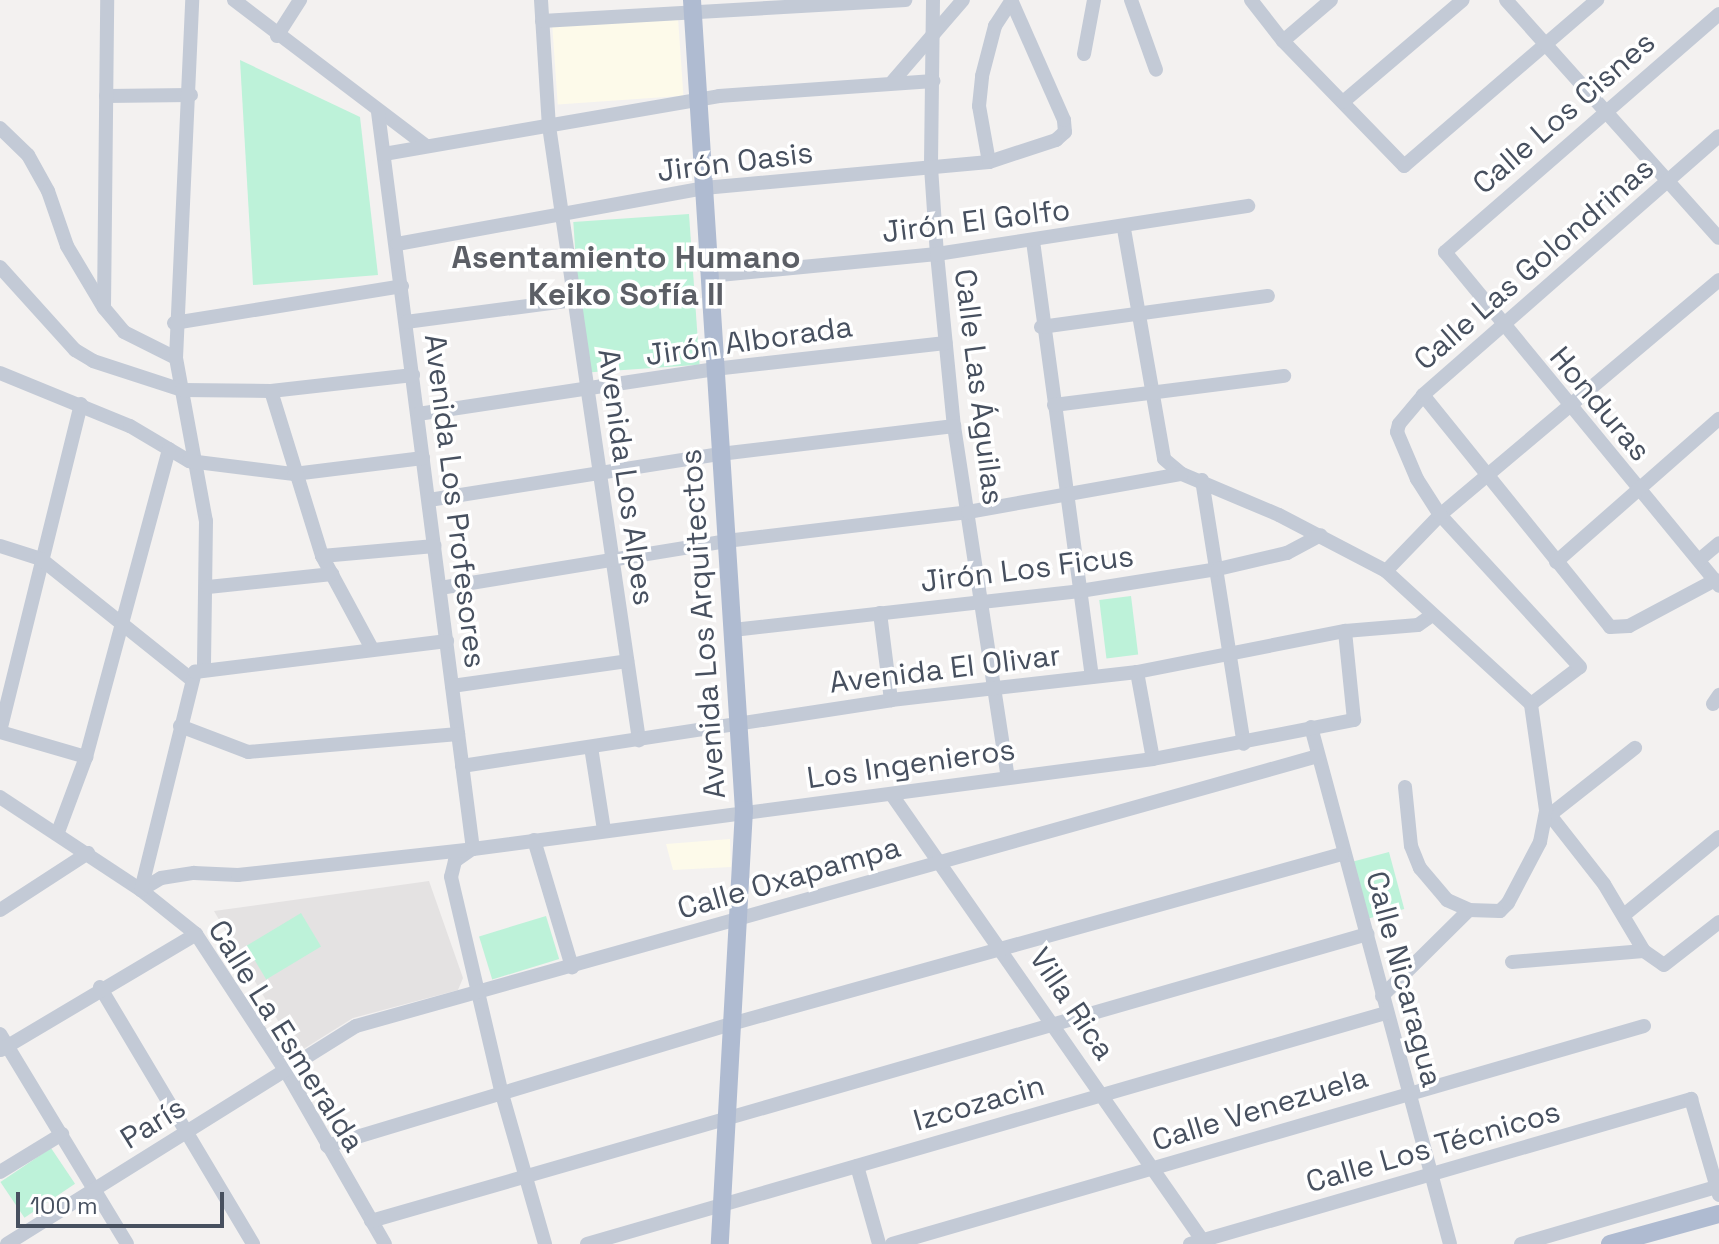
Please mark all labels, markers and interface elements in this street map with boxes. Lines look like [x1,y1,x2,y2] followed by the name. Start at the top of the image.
[1466,24,1662,202] street label: Calle Los Cisnes
[655,135,815,189] street label: Jirón Oasis
[1407,150,1661,378] street label: Calle Las Golondrinas
[880,192,1072,250] street label: Jirón El Golfo
[452,239,800,314] district label: Asentamiento Humano Keiko Sofía II
[947,267,1011,507] street label: Calle Las Águilas
[643,309,855,373] street label: Jirón Alborada
[417,332,493,670] street label: Avenida Los Profesores
[1542,340,1658,468] street label: Honduras
[590,346,662,608] street label: Avenida Los Alpes
[673,448,733,800] street label: Avenida Los Arquitectos
[918,538,1136,600] street label: Jirón Los Ficus
[827,637,1063,701] street label: Avenida El Olivar
[805,732,1017,796] street label: Los Ingenieros
[673,829,905,927] street label: Calle Oxapampa
[1358,867,1450,1091] street label: Calle Nicaragua
[200,914,372,1158] street label: Calle La Esmeralda
[1022,941,1122,1067] street label: Villa Rica
[1148,1059,1372,1159] street label: Calle Venezuela
[909,1067,1049,1139] street label: Izcozacin
[114,1089,192,1157] street label: París
[1301,1093,1565,1201] street label: Calle Los Técnicos
[20,1176,228,1226] scale bar
[30,1190,98,1221] text: 100 m

